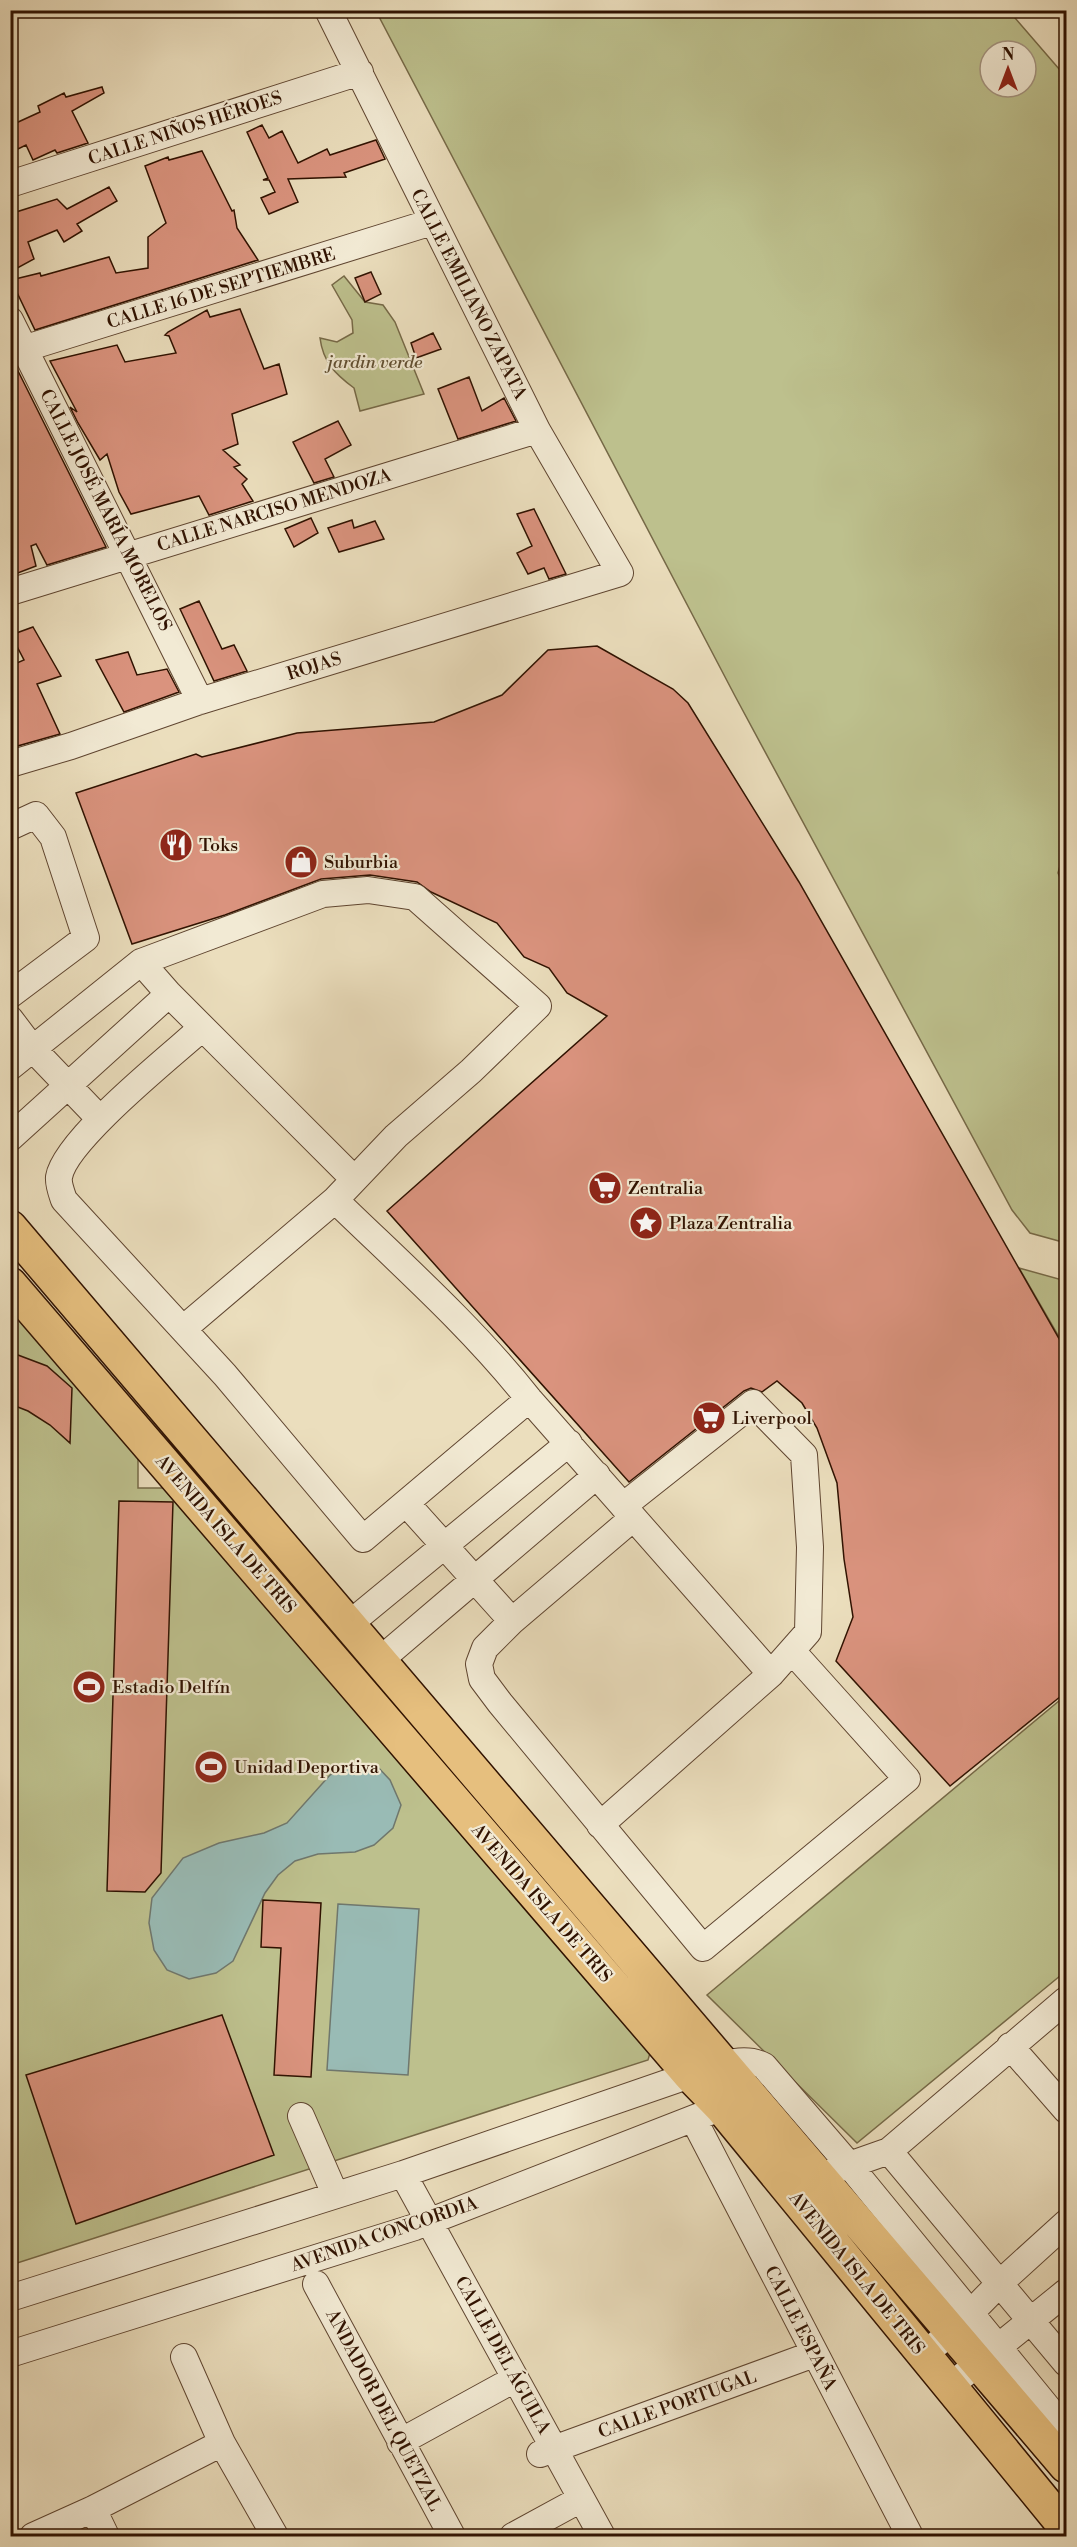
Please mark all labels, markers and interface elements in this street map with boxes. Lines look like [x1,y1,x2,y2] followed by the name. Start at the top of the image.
[978,39,1038,99] north arrow
[1002,45,1015,65] text: N
[85,85,285,171] street label: CALLE NIÑOS HÉROES
[405,185,532,404] street label: CALLE EMILIANO ZAPATA
[104,243,338,334] street label: CALLE 16 DE SEPTIEMBRE
[325,351,423,374] park label: jardin verde
[34,385,177,635] street label: CALLE JOSÉ MARÍA MORELOS
[154,464,395,557] street label: CALLE NARCISO MENDOZA
[284,647,344,686] street label: ROJAS
[158,827,194,863] restaurant icon: Toks
[199,834,238,857] place label: Toks
[283,844,319,880] shop icon: Suburbia
[324,851,399,874] place label: Suburbia
[587,1170,623,1206] supermarket icon: Zentralia
[628,1177,704,1200] place label: Zentralia
[628,1205,664,1241] place icon: Plaza Zentralia
[669,1212,793,1235] place label: Plaza Zentralia
[691,1400,727,1436] supermarket icon: Liverpool
[732,1407,813,1430] place label: Liverpool
[150,1449,301,1619] street label: AVENIDA ISLA DE TRIS
[71,1669,107,1705] sports icon: Estadio Delfín
[112,1676,231,1699] place label: Estadio Delfín
[193,1749,229,1785] sports icon: Unidad Deportiva
[234,1756,380,1779] place label: Unidad Deportiva
[466,1818,617,1988] street label: AVENIDA ISLA DE TRIS
[783,2186,929,2359] street label: AVENIDA ISLA DE TRIS
[287,2191,481,2278] street label: AVENIDA CONCORDIA
[759,2262,843,2395] street label: CALLE ESPAÑA
[450,2272,556,2439] street label: CALLE DEL ÁGUILA
[320,2305,447,2515] street label: ANDADOR DEL QUETZAL
[595,2365,760,2444] street label: CALLE PORTUGAL

